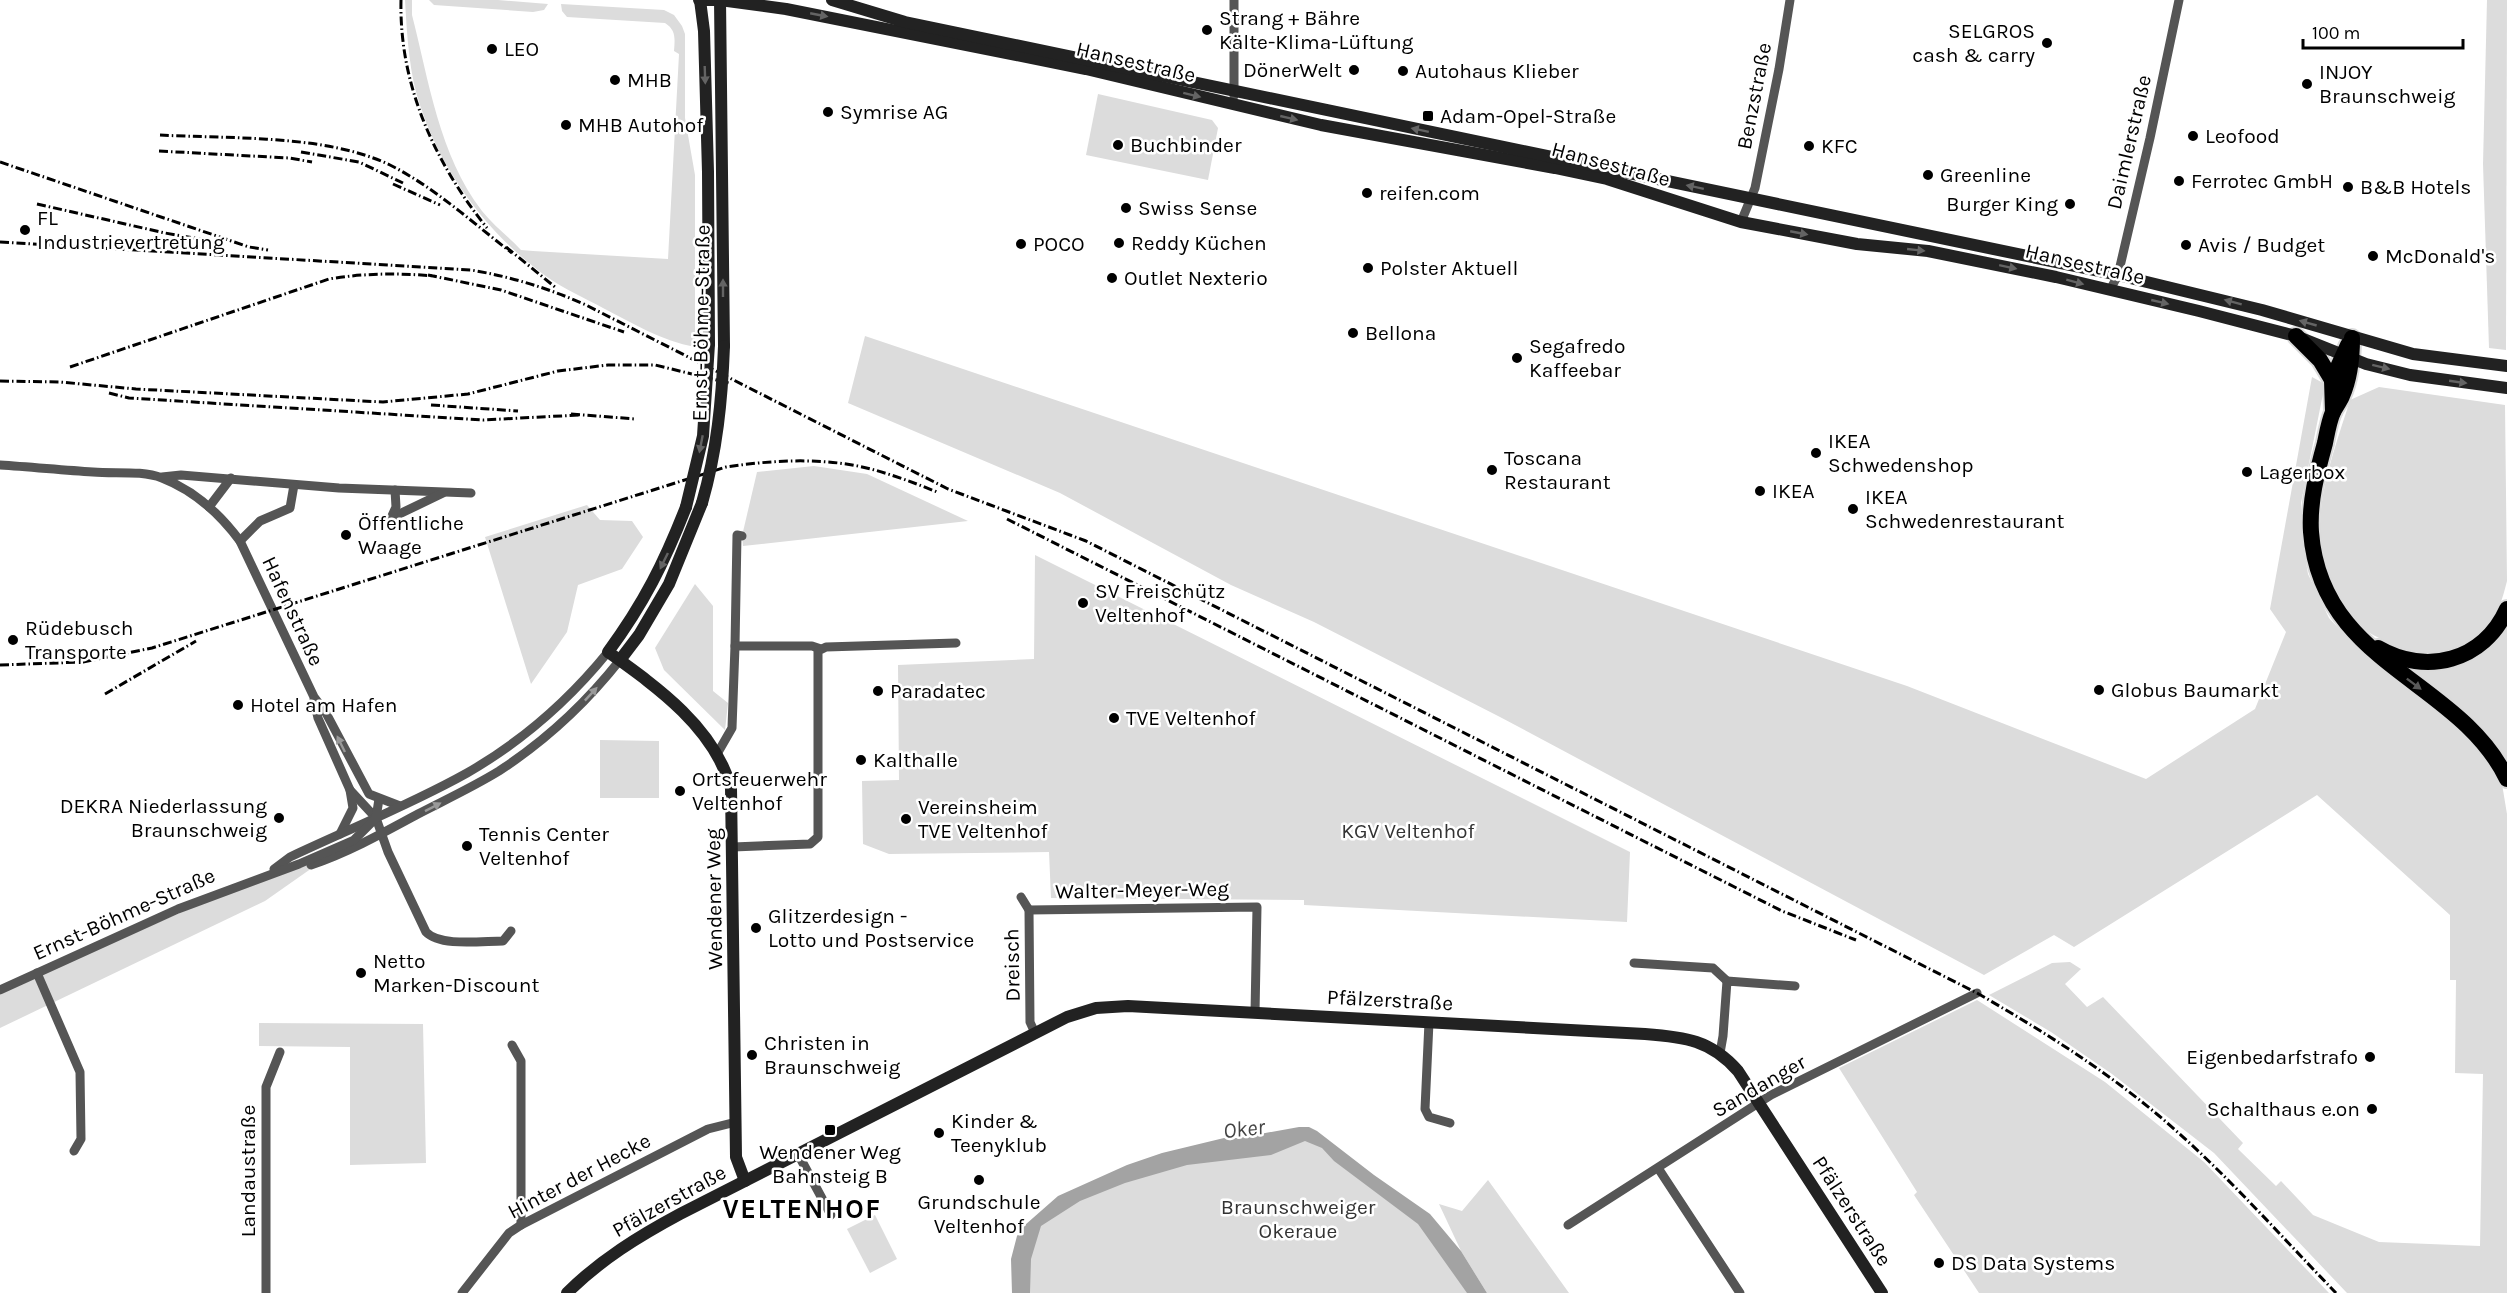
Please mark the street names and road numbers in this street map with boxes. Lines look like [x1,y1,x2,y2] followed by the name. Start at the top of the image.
[1074,37,1198,87] street label: Hansestraße
[1732,41,1776,151] street label: Benzstraße
[2102,72,2156,212] street label: Daimlerstraße
[1549,137,1673,191] street label: Hansestraße
[687,224,715,422] street label: Ernst-Böhme-Straße
[2023,239,2147,289] street label: Hansestraße
[257,552,329,670] street label: Hafenstraße
[701,828,727,970] street label: Wendener Weg
[29,863,219,965] street label: Ernst-Böhme-Straße
[1055,876,1229,904] street label: Walter-Meyer-Weg
[999,928,1025,1002] street label: Dreisch
[1326,985,1454,1015] street label: Pfälzerstraße
[1708,1049,1810,1122] street label: Sandanger
[236,1105,260,1237] street label: Landaustraße
[503,1128,655,1224] street label: Hinter der Hecke
[1808,1151,1896,1271] street label: Pfälzerstraße
[608,1160,730,1242] street label: Pfälzerstraße

